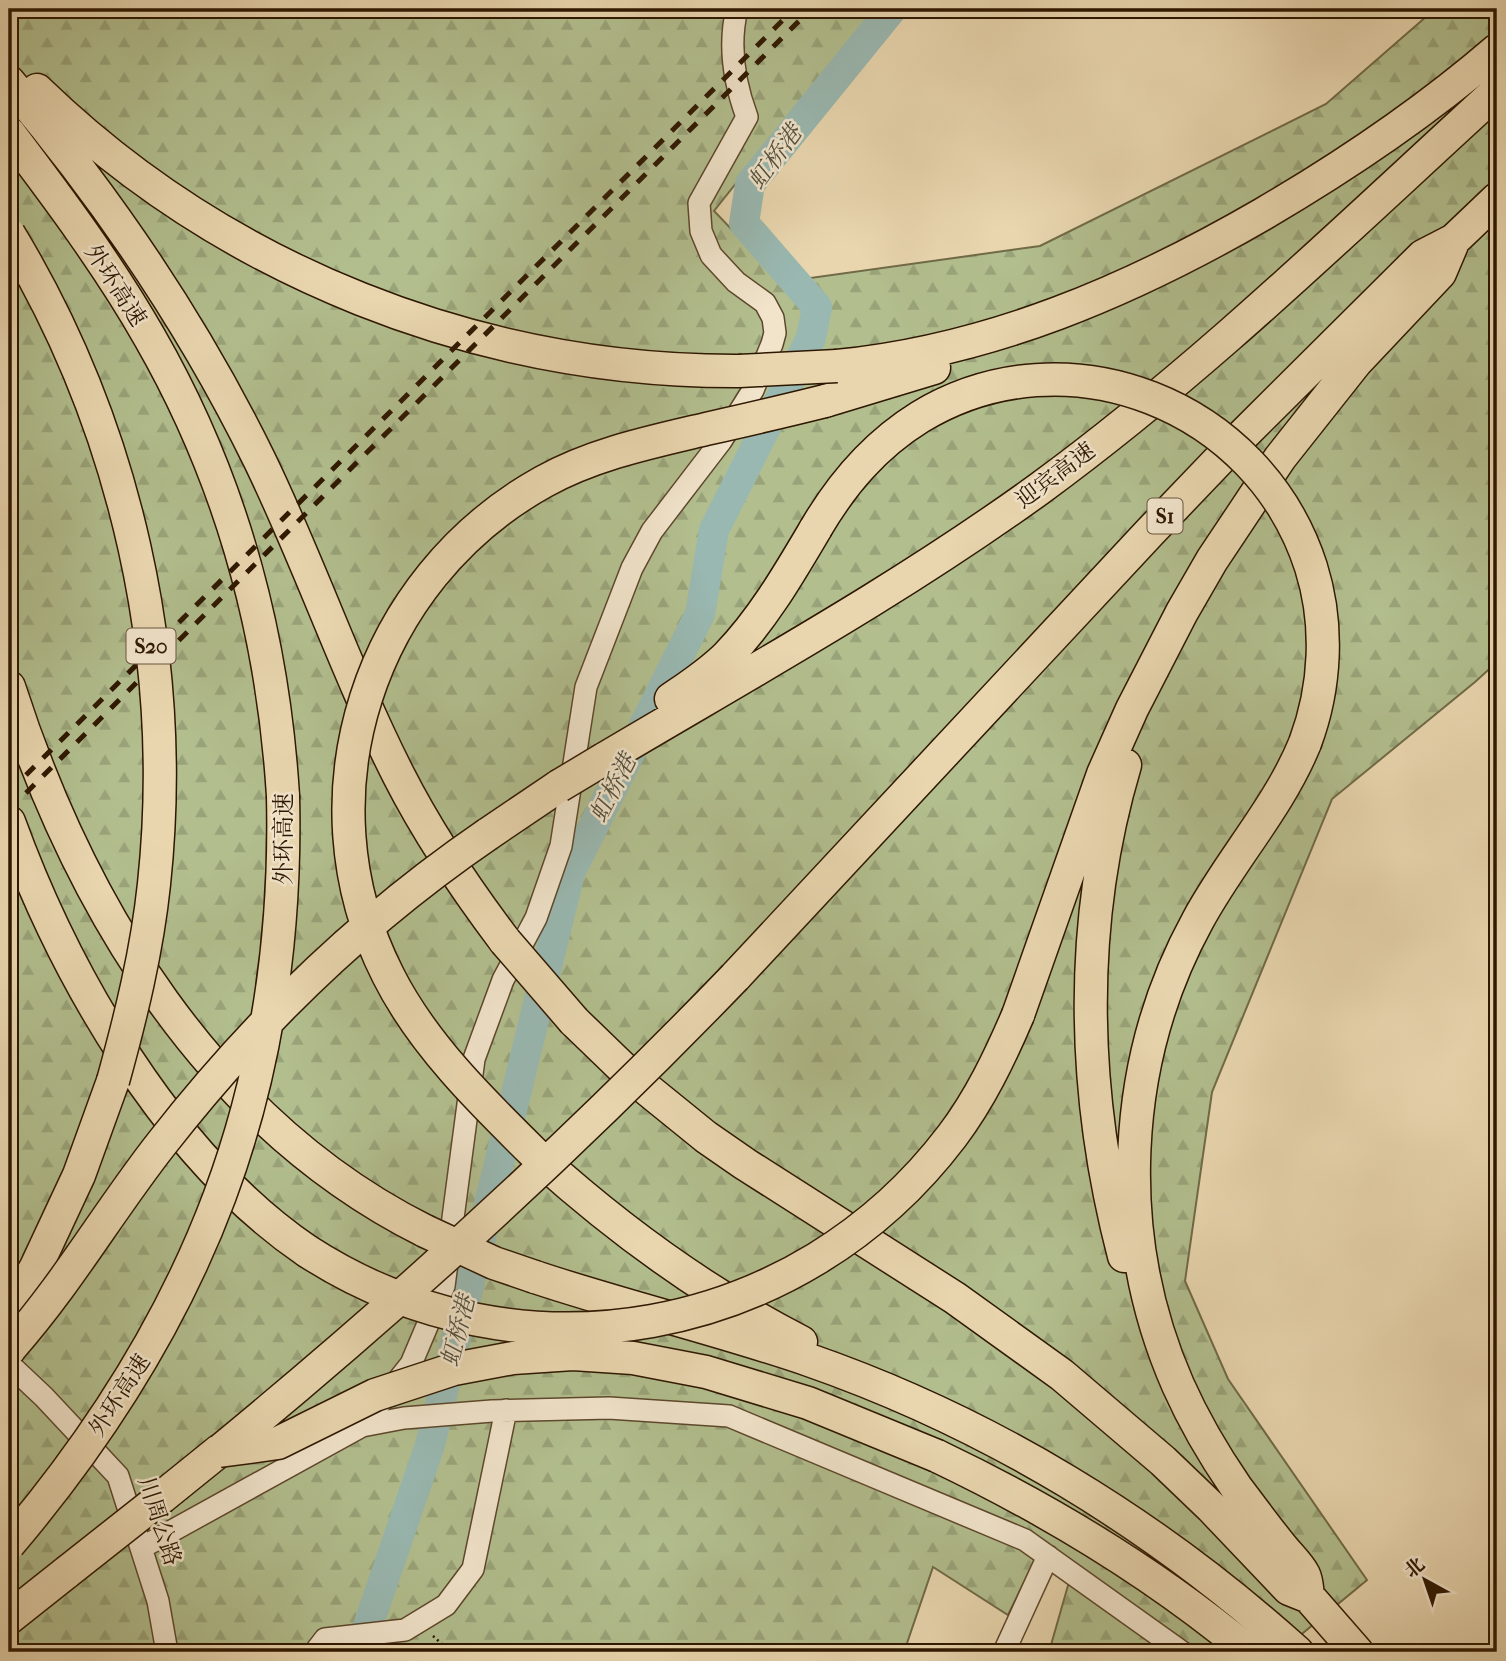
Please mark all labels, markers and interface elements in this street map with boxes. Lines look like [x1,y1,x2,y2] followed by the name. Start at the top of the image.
[743,117,809,194] water label: 虹桥港
[79,239,152,331] street label: 外环高速
[1010,437,1100,514] street label: 迎宾高速
[1148,498,1182,534] road number: S1
[127,628,176,664] road number: S20
[584,747,643,826] water label: 虹桥港
[270,793,297,885] street label: 外环高速
[436,1290,481,1369] water label: 虹桥港
[83,1349,156,1441] street label: 外环高速
[132,1473,187,1569] street label: 川周公路
[1390,1546,1460,1616] north arrow
[1400,1553,1429,1582] text: 北

